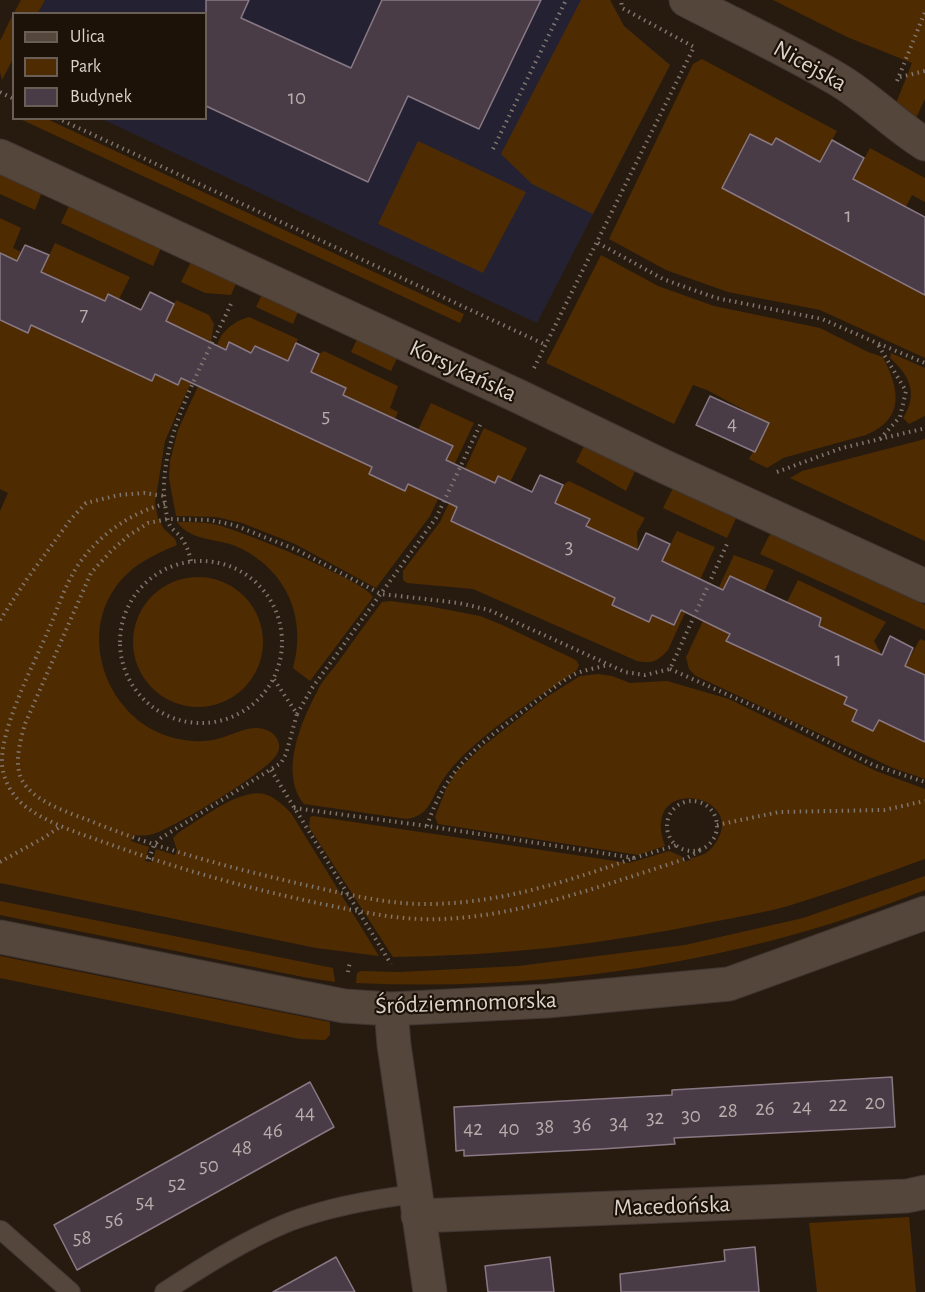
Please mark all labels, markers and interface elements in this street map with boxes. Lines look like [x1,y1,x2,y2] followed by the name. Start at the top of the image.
[12,12,207,120] legend
[70,28,105,46] text: Ulica
[768,34,852,98] street label: Nicejska
[70,58,101,76] text: Park
[288,85,306,111] house number: 10
[70,88,132,106] text: Budynek
[844,203,852,229] house number: 1
[80,302,88,328] house number: 7
[405,334,521,408] street label: Korsykańska
[322,403,330,429] house number: 5
[727,411,737,437] house number: 4
[565,534,573,560] house number: 3
[834,647,842,673] house number: 1
[375,985,557,1021] street label: Śródziemnomorska
[865,1090,885,1116] house number: 20
[828,1092,848,1118] house number: 22
[792,1094,812,1120] house number: 24
[755,1096,775,1122] house number: 26
[718,1098,738,1124] house number: 28
[295,1100,315,1126] house number: 44
[681,1103,701,1129] house number: 30
[646,1105,664,1131] house number: 32
[610,1110,628,1136] house number: 34
[573,1112,591,1138] house number: 36
[536,1114,554,1140] house number: 38
[463,1116,483,1142] house number: 42
[498,1116,520,1142] house number: 40
[263,1118,283,1144] house number: 46
[232,1135,252,1161] house number: 48
[199,1153,219,1179] house number: 50
[168,1171,186,1197] house number: 52
[136,1189,154,1215] house number: 54
[613,1190,731,1222] street label: Macedońska
[105,1207,123,1233] house number: 56
[73,1225,91,1251] house number: 58

